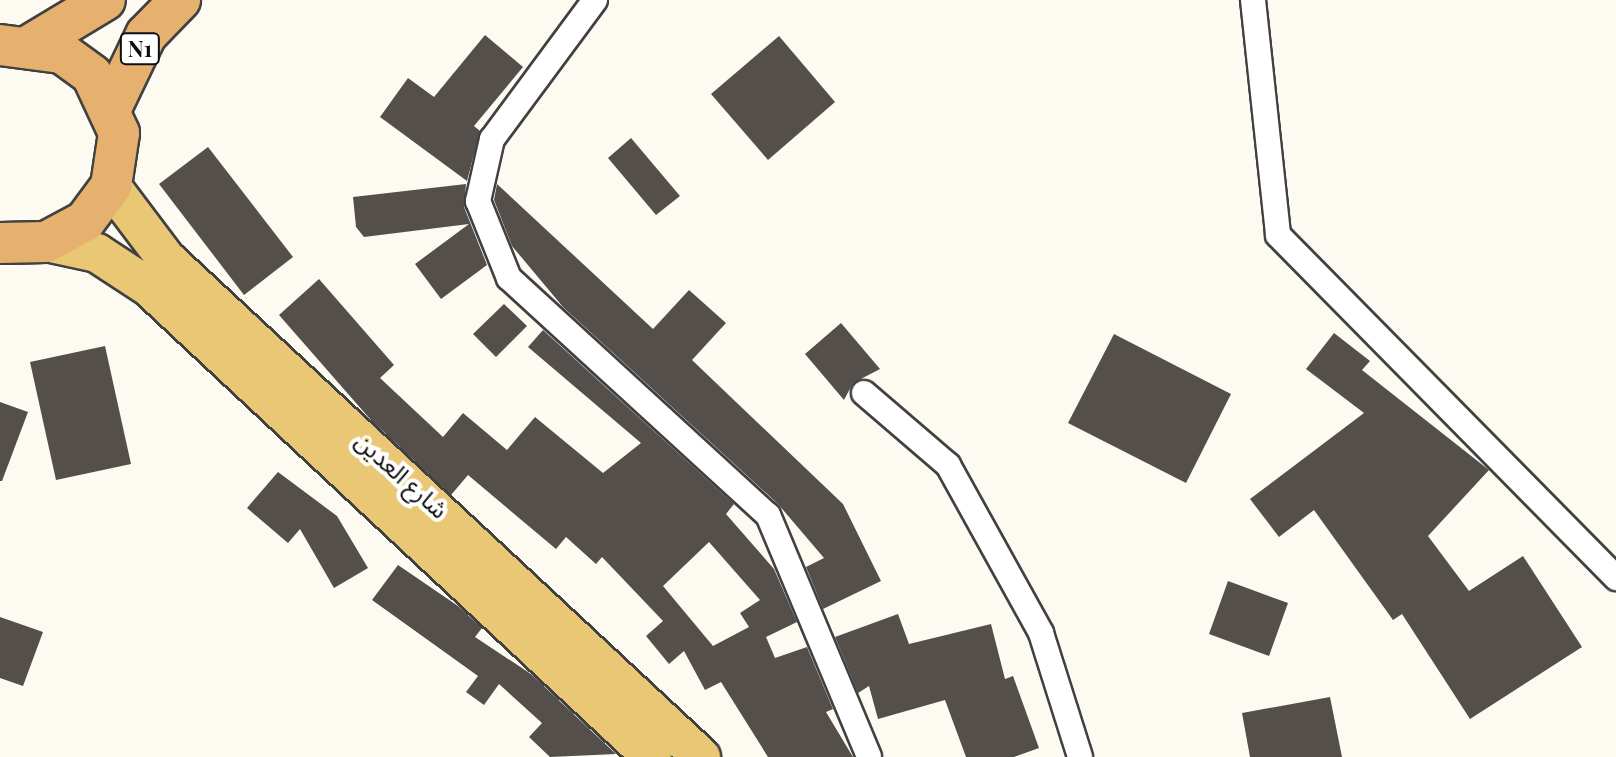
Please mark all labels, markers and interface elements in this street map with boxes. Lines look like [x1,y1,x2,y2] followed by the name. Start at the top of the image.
[118,31,162,67] road number: N1
[350,426,454,524] street label: شارع العدين

